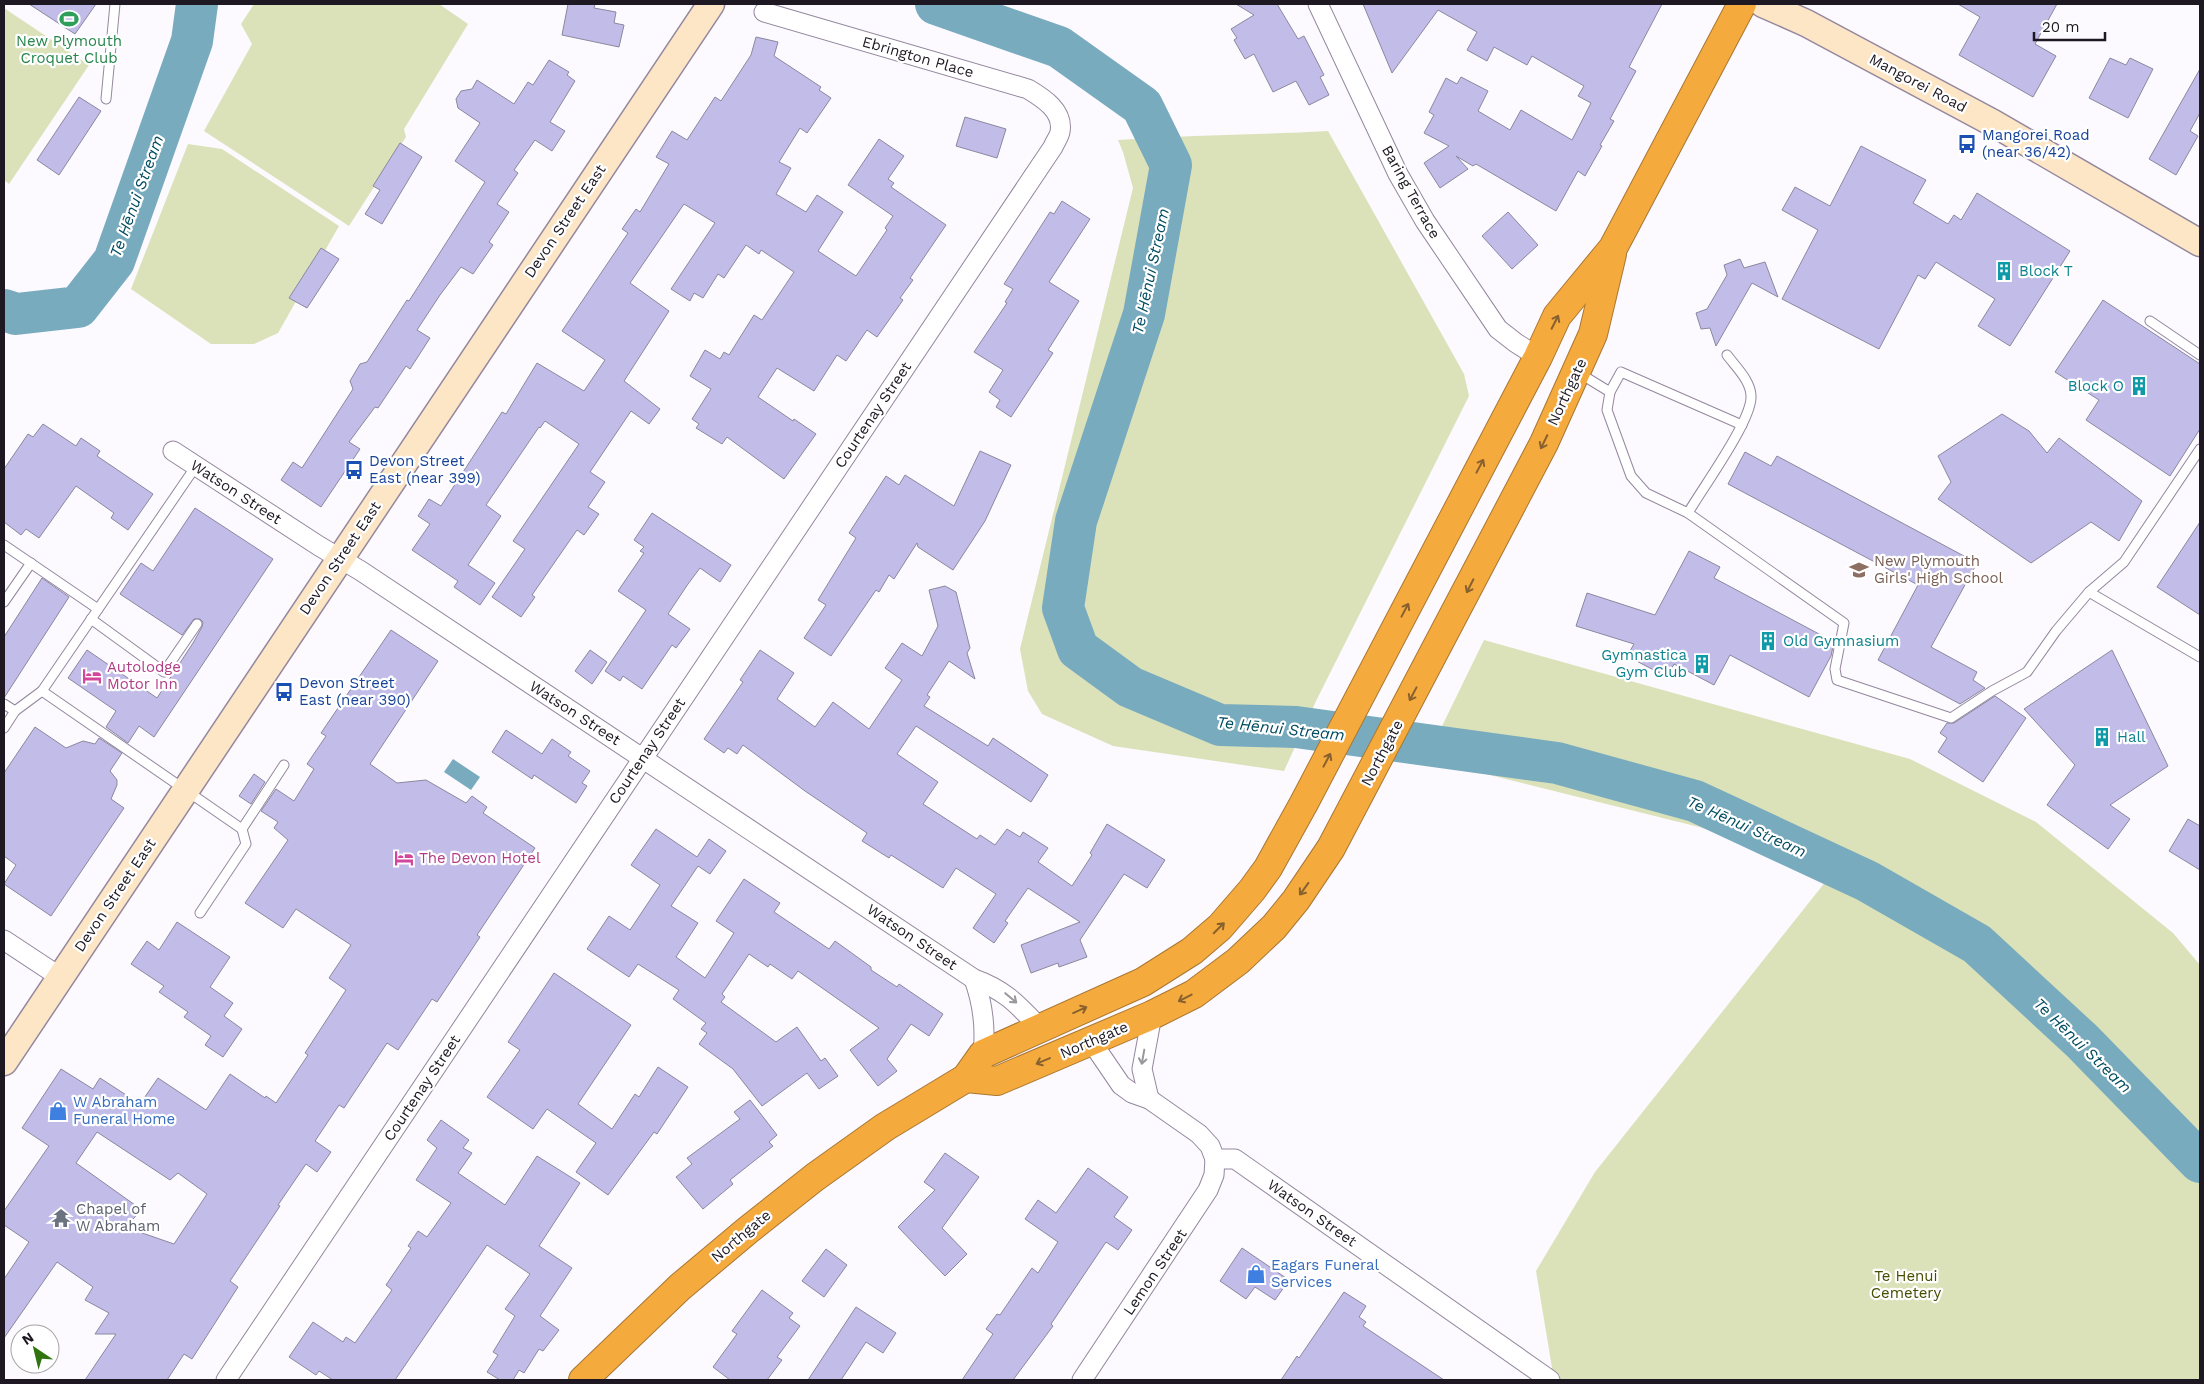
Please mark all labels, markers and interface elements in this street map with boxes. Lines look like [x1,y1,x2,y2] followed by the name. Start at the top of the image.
[58,8,80,30] sports icon: New Plymouth Croquet Club
[2034,10,2105,42] scale bar
[2042,18,2080,36] text: 20 m
[16,32,122,67] place label: New Plymouth Croquet Club
[860,32,976,82] street label: Ebrington Place
[1866,50,1970,116] street label: Mangorei Road
[1982,126,2090,161] place label: Mangorei Road (near 36/42)
[106,133,167,260] water label: Te Hēnui Stream
[1956,133,1978,155] bus stop icon: Mangorei Road (near 36/42)
[1378,142,1444,242] street label: Baring Terrace
[520,160,610,281] street label: Devon Street East
[1128,206,1173,336] water label: Te Hēnui Stream
[1993,260,2015,282] building icon: Block T
[2019,262,2073,280] place label: Block T
[1551,315,1560,330] one-way arrow
[1544,355,1590,429] street label: Northgate
[831,358,916,471] street label: Courtenay Street
[2128,375,2150,397] building icon: Block O
[2068,377,2124,395] place label: Block O
[1539,434,1549,449] one-way arrow
[369,452,480,487] place label: Devon Street East (near 399)
[187,456,285,528] street label: Watson Street
[343,459,365,481] bus stop icon: Devon Street East (near 399)
[1475,459,1485,474] one-way arrow
[295,497,385,618] street label: Devon Street East
[1874,552,2004,587] place label: New Plymouth Girls' High School
[1848,559,1870,581] school or university icon: New Plymouth Girls' High School
[1464,578,1474,593] one-way arrow
[1400,603,1410,618] one-way arrow
[1757,630,1779,652] building icon: Old Gymnasium
[1783,632,1899,650] place label: Old Gymnasium
[1601,646,1688,681] place label: Gymnastica Gym Club
[1691,653,1713,675] building icon: Gymnastica Gym Club
[107,658,181,693] place label: Autolodge Motor Inn
[81,665,103,687] hotel icon: Autolodge Motor Inn
[299,674,411,709] place label: Devon Street East (near 390)
[526,677,624,749] street label: Watson Street
[273,681,295,703] bus stop icon: Devon Street East (near 390)
[1408,686,1417,701] one-way arrow
[605,694,690,807] street label: Courtenay Street
[1216,712,1346,745] water label: Te Hēnui Stream
[1357,717,1407,789] street label: Northgate
[2091,726,2113,748] building icon: Hall
[2117,728,2146,746] place label: Hall
[1322,752,1332,767] one-way arrow
[1684,792,1809,861] water label: Te Hēnui Stream
[70,834,160,955] street label: Devon Street East
[393,847,415,869] hotel icon: The Devon Hotel
[419,849,541,867] place label: The Devon Hotel
[1299,882,1309,896] one-way arrow
[864,900,961,974] street label: Watson Street
[1213,922,1225,934] one-way arrow
[1004,993,1017,1004] one-way arrow
[1178,993,1193,1003] one-way arrow
[2030,994,2135,1097] water label: Te Hēnui Stream
[1072,1005,1087,1015] one-way arrow
[1057,1018,1131,1062] street label: Northgate
[380,1031,465,1144] street label: Courtenay Street
[1138,1049,1148,1065] one-way arrow
[1036,1057,1051,1067] one-way arrow
[73,1093,175,1128] place label: W Abraham Funeral Home
[47,1100,69,1122] shop icon: W Abraham Funeral Home
[1264,1176,1361,1251] street label: Watson Street
[76,1200,160,1235] place label: Chapel of W Abraham
[708,1206,774,1266] street label: Northgate
[50,1207,72,1229] temple icon: Chapel of W Abraham
[1120,1225,1191,1319] street label: Lemon Street
[1271,1256,1379,1291] place label: Eagars Funeral Services
[1245,1263,1267,1285] shop icon: Eagars Funeral Services
[1871,1267,1941,1302] park label: Te Henui Cemetery
[10,1324,60,1374] north arrow
[19,1329,36,1348] text: N

